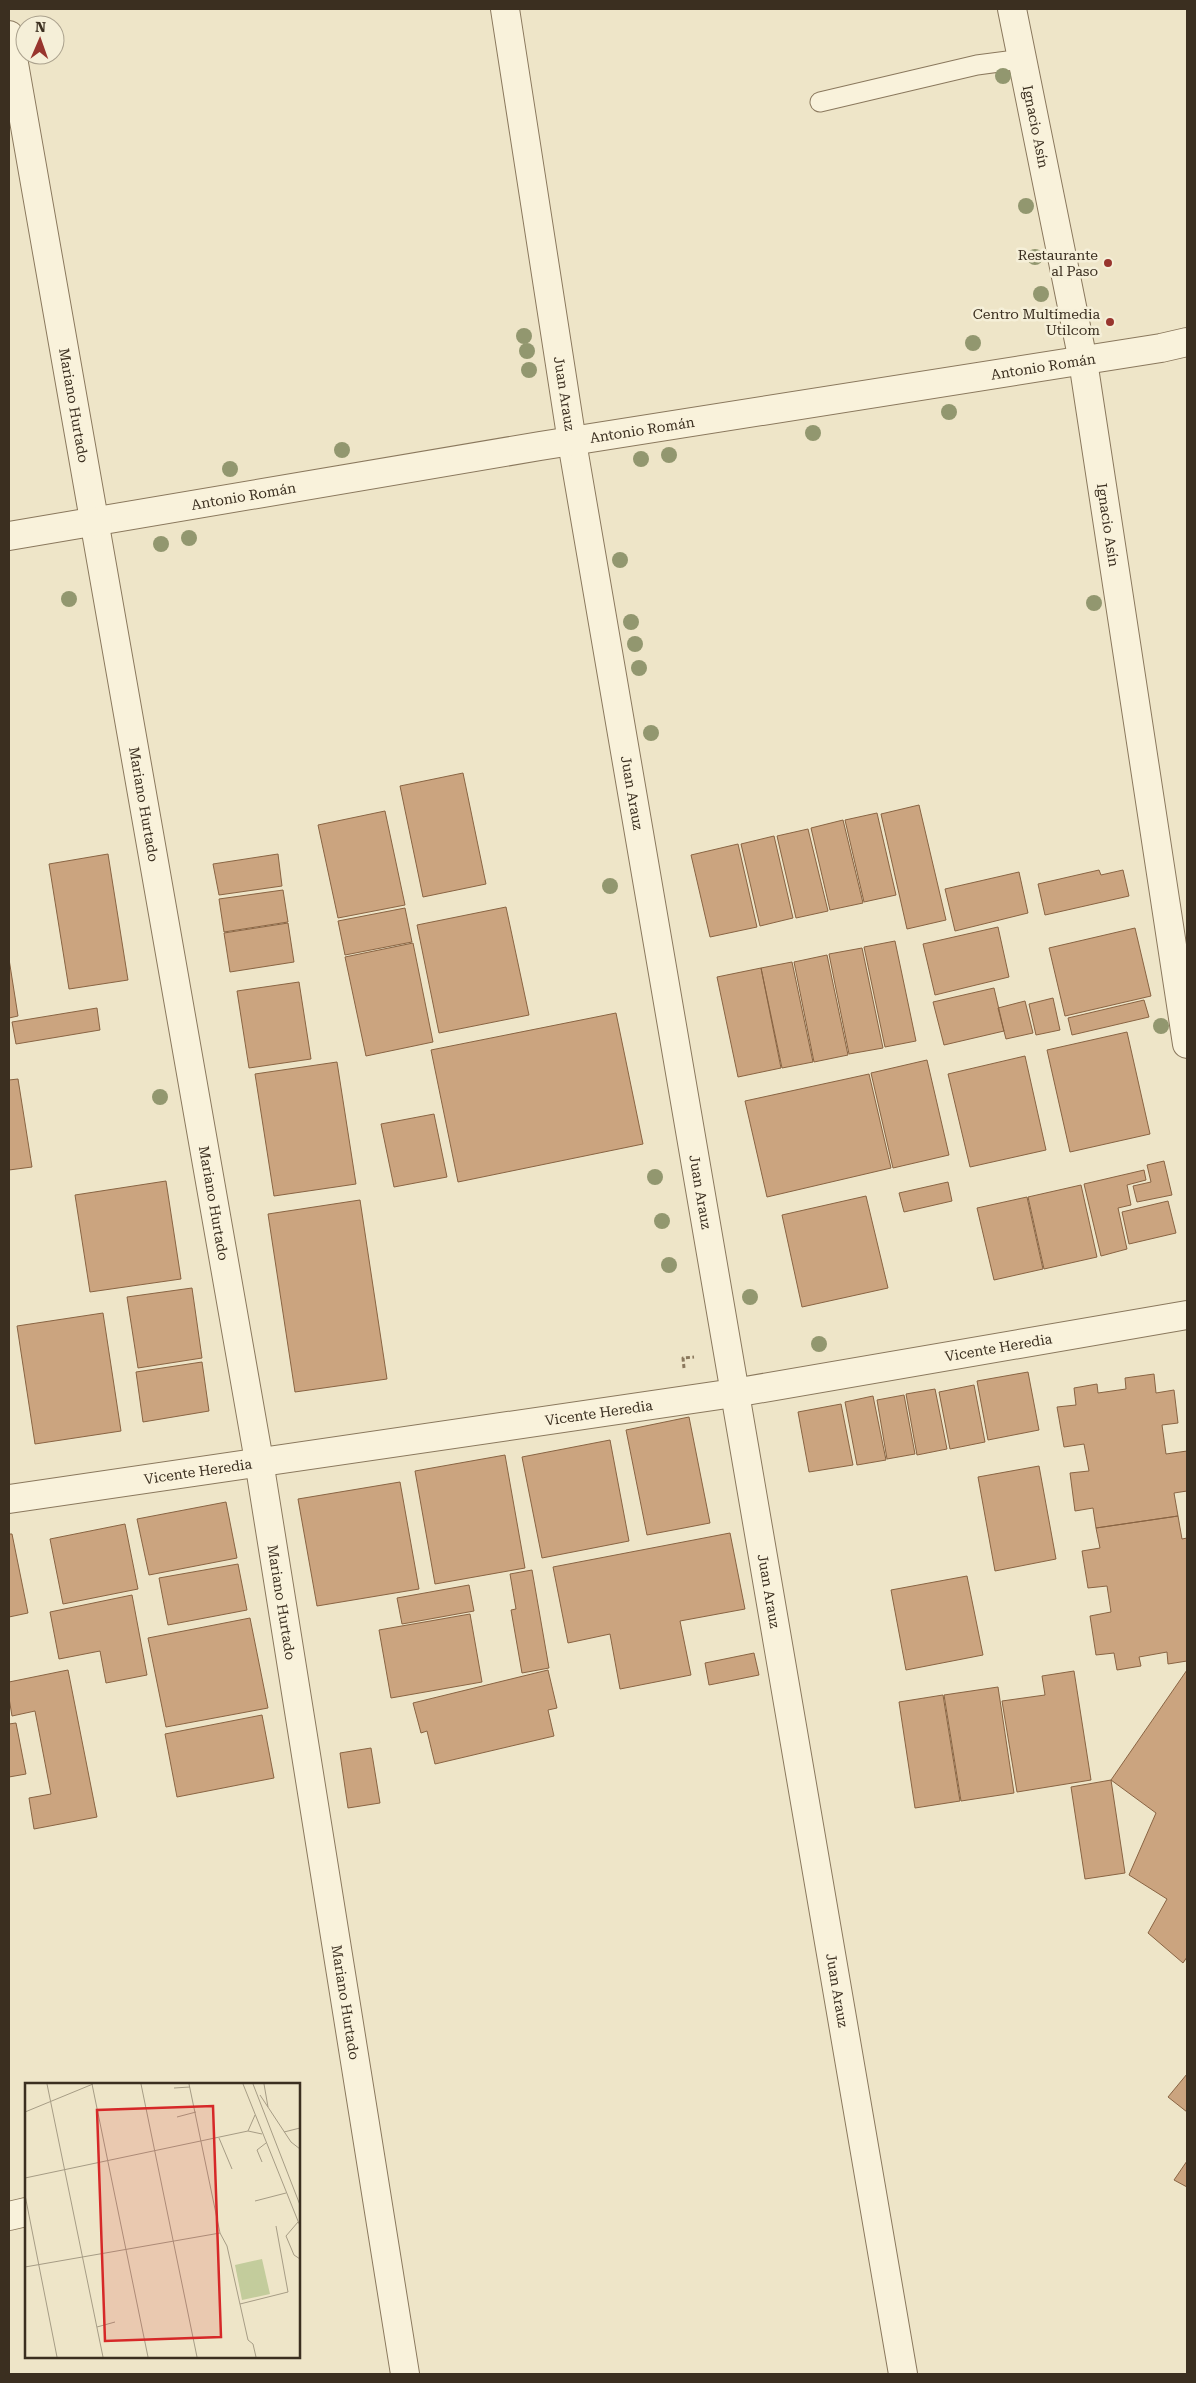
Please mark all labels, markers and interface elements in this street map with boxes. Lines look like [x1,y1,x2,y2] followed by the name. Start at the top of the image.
[15,15,65,65] north arrow
[35,19,46,35] text: N
[1020,84,1052,169] street label: Ignacio Asín
[1018,247,1098,279] place label: Restaurante al Paso
[1102,257,1114,269] marker: Restaurante al Paso
[973,306,1100,338] place label: Centro Multimedia Utilcom
[1104,316,1116,328] marker: Centro Multimedia Utilcom
[56,347,92,464] street label: Mariano Hurtado
[990,350,1097,383] street label: Antonio Román
[551,355,578,432] street label: Juan Arauz
[589,414,696,446] street label: Antonio Román
[190,480,297,513] street label: Antonio Román
[1094,482,1122,568] street label: Ignacio Asín
[126,746,162,863] street label: Mariano Hurtado
[618,754,646,831] street label: Juan Arauz
[196,1145,232,1262] street label: Mariano Hurtado
[686,1154,715,1231] street label: Juan Arauz
[943,1330,1054,1365] street label: Vicente Heredia
[544,1397,654,1429] street label: Vicente Heredia
[143,1456,253,1487] street label: Vicente Heredia
[265,1544,299,1661] street label: Mariano Hurtado
[755,1553,783,1630] street label: Juan Arauz
[328,1944,363,2061] street label: Mariano Hurtado
[823,1952,852,2029] street label: Juan Arauz
[25,2083,300,2358] inset map

